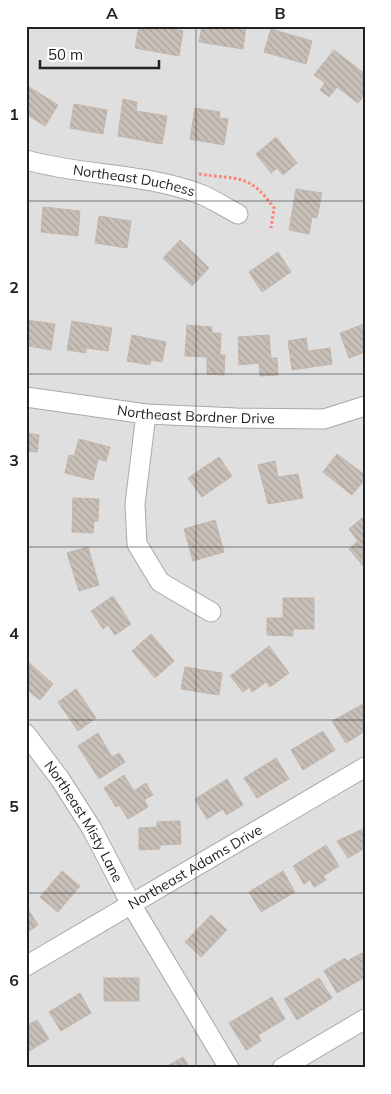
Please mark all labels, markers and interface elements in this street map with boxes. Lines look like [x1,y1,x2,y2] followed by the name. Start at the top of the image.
[106,3,118,23] text: A
[274,3,286,23] text: B
[40,38,159,70] scale bar
[48,45,83,64] text: 50 m
[9,104,19,124] text: 1
[72,161,198,201] street label: Northeast Duchess
[9,277,19,297] text: 2
[116,401,275,427] street label: Northeast Bordner Drive
[9,450,19,470] text: 3
[9,623,19,643] text: 4
[40,757,127,885] street label: Northeast Misty Lane
[9,796,19,816] text: 5
[125,820,265,913] street label: Northeast Adams Drive
[9,970,19,990] text: 6

